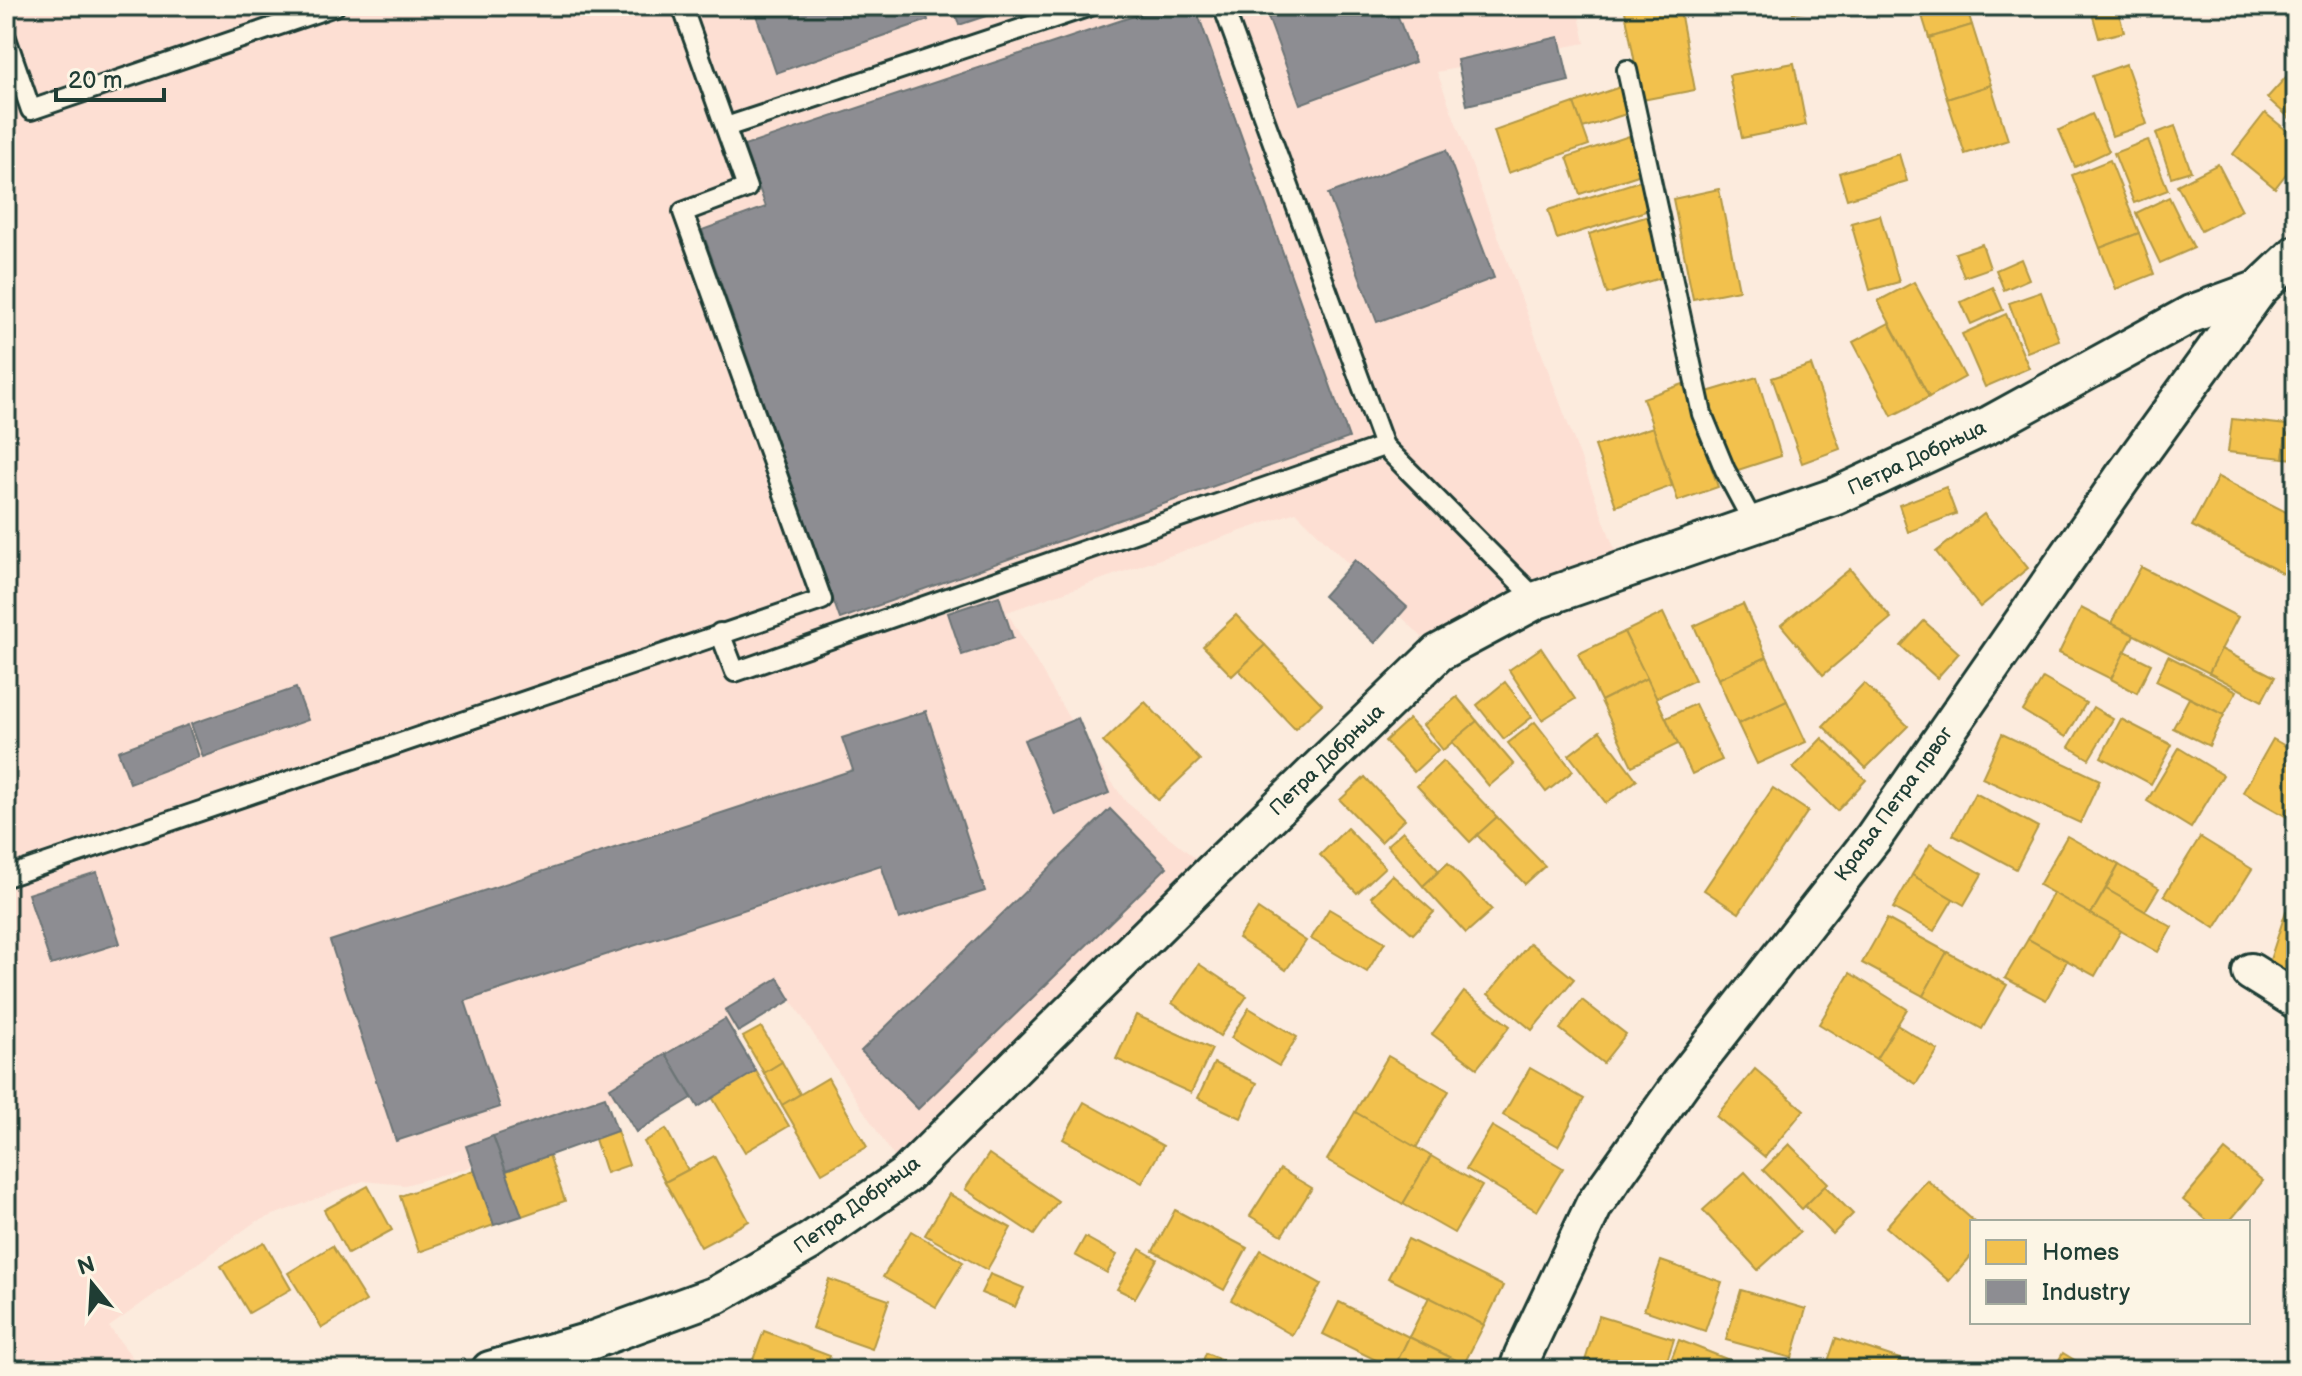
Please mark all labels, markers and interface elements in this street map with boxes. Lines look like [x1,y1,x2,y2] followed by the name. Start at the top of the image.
[56,52,164,102] scale bar
[68,66,123,95] text: 20 m
[1844,415,1990,501] street label: Петра Добрњца
[1265,699,1389,821] street label: Петра Добрњца
[1830,722,1958,886] street label: Краља Петра првог
[789,1151,925,1259] street label: Петра Добрњца
[1970,1220,2250,1324] legend
[2042,1238,2119,1267] text: Homes
[52,1244,132,1324] north arrow
[74,1251,98,1282] text: N
[2042,1278,2130,1307] text: Industry

